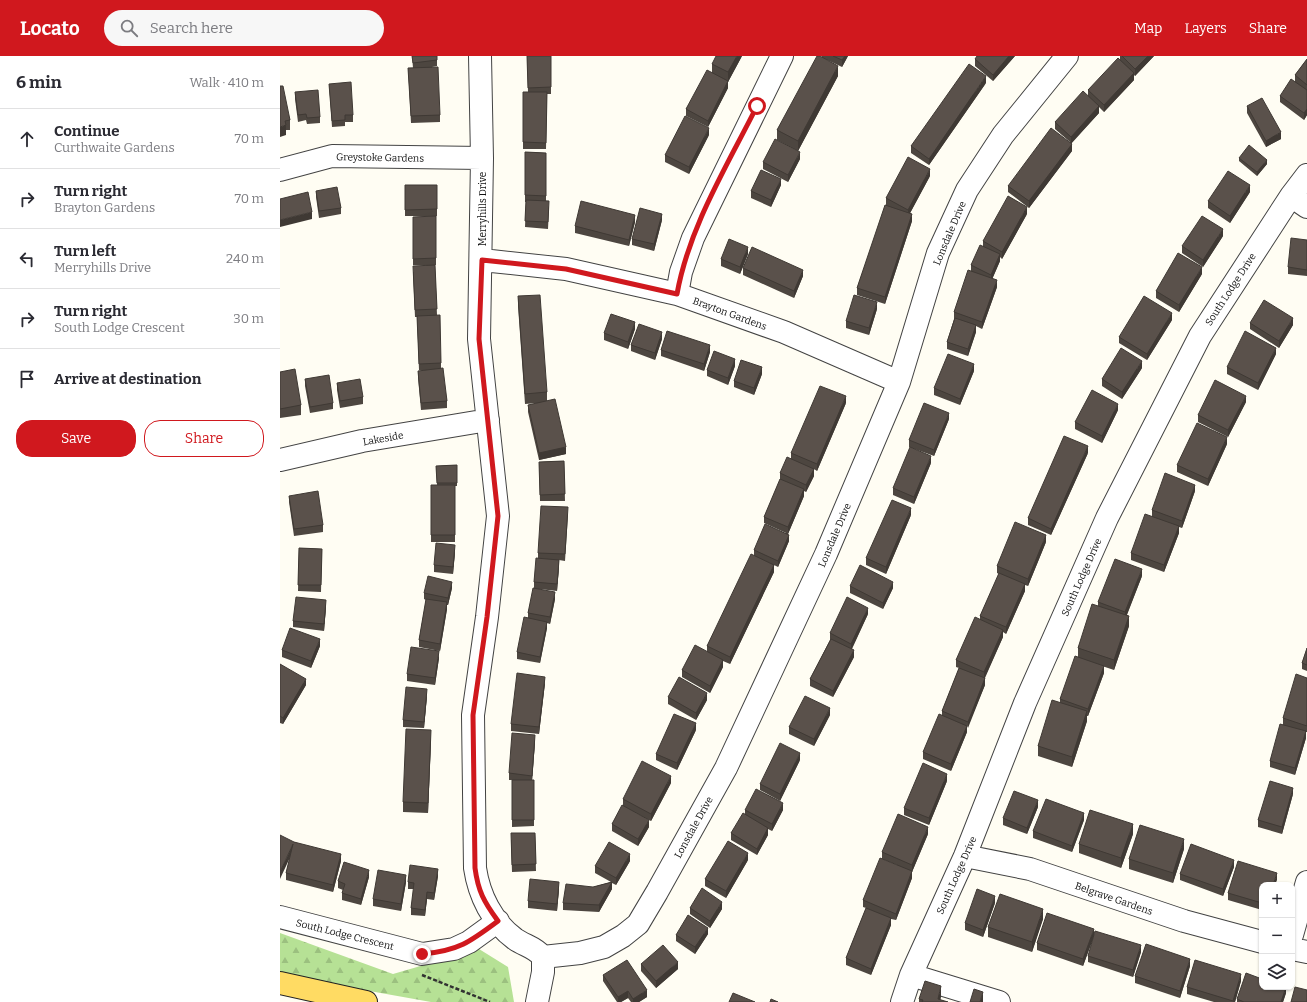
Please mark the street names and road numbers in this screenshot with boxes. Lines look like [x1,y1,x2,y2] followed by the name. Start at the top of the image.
[336,151,424,165] street label: Greystoke Gardens
[477,172,489,246] street label: Merryhills Drive
[931,200,969,267] street label: Lonsdale Drive
[1203,251,1259,328] street label: South Lodge Drive
[691,295,769,333] street label: Brayton Gardens
[362,430,404,448] street label: Lakeside
[816,502,854,569] street label: Lonsdale Drive
[1059,536,1105,618] street label: South Lodge Drive
[672,795,716,860] street label: Lonsdale Drive
[934,834,980,916] street label: South Lodge Drive
[1073,880,1154,918] street label: Belgrave Gardens
[295,917,395,953] street label: South Lodge Crescent

